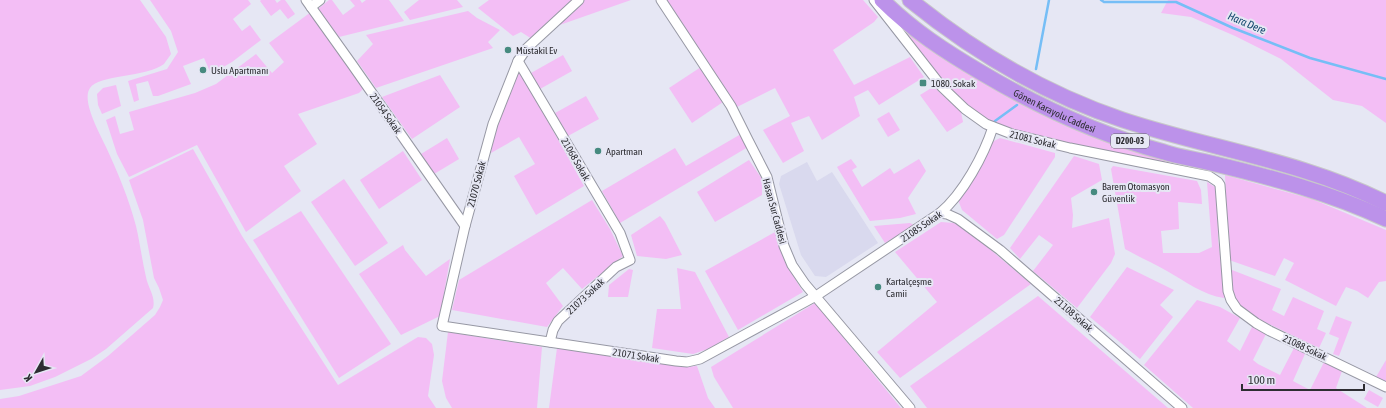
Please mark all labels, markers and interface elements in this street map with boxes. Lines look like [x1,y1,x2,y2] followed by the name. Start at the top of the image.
[1226,10,1268,36] water label: Hara Dere
[503,45,513,55] marker: Müstakil Ev
[516,45,557,56] place label: Müstakil Ev
[198,65,208,75] marker: Uslu Apartmanı
[211,65,268,76] place label: Uslu Apartmanı
[918,78,928,88] marker: 1080. Sokak
[931,78,976,89] place label: 1080. Sokak
[1012,87,1097,135] street label: Gönen Karayolu Caddesi
[368,91,404,136] street label: 21054 Sokak
[1009,128,1058,151] street label: 21081 Sokak
[1111,134,1149,148] road number: D200-03
[559,136,592,183] street label: 21068 Sokak
[593,146,603,156] marker: Apartman
[606,146,643,157] place label: Apartman
[465,159,488,208] street label: 21070 Sokak
[761,177,789,245] street label: Hasan Sur Caddesi
[1102,181,1170,204] place label: Barem Otomasyon Güvenlik
[1089,187,1099,197] marker: Barem Otomasyon Güvenlik
[899,208,944,244] street label: 21085 Sokak
[564,276,607,316] street label: 21073 Sokak
[886,276,932,299] place label: Kartalçeşme Camii
[873,282,883,292] marker: Kartalçeşme Camii
[1052,295,1096,334] street label: 21108 Sokak
[1281,332,1329,363] street label: 21088 Sokak
[612,346,661,365] street label: 21071 Sokak
[16,352,56,392] north arrow
[1242,366,1364,392] scale bar
[21,372,35,384] text: K
[1248,373,1275,387] text: 100 m

